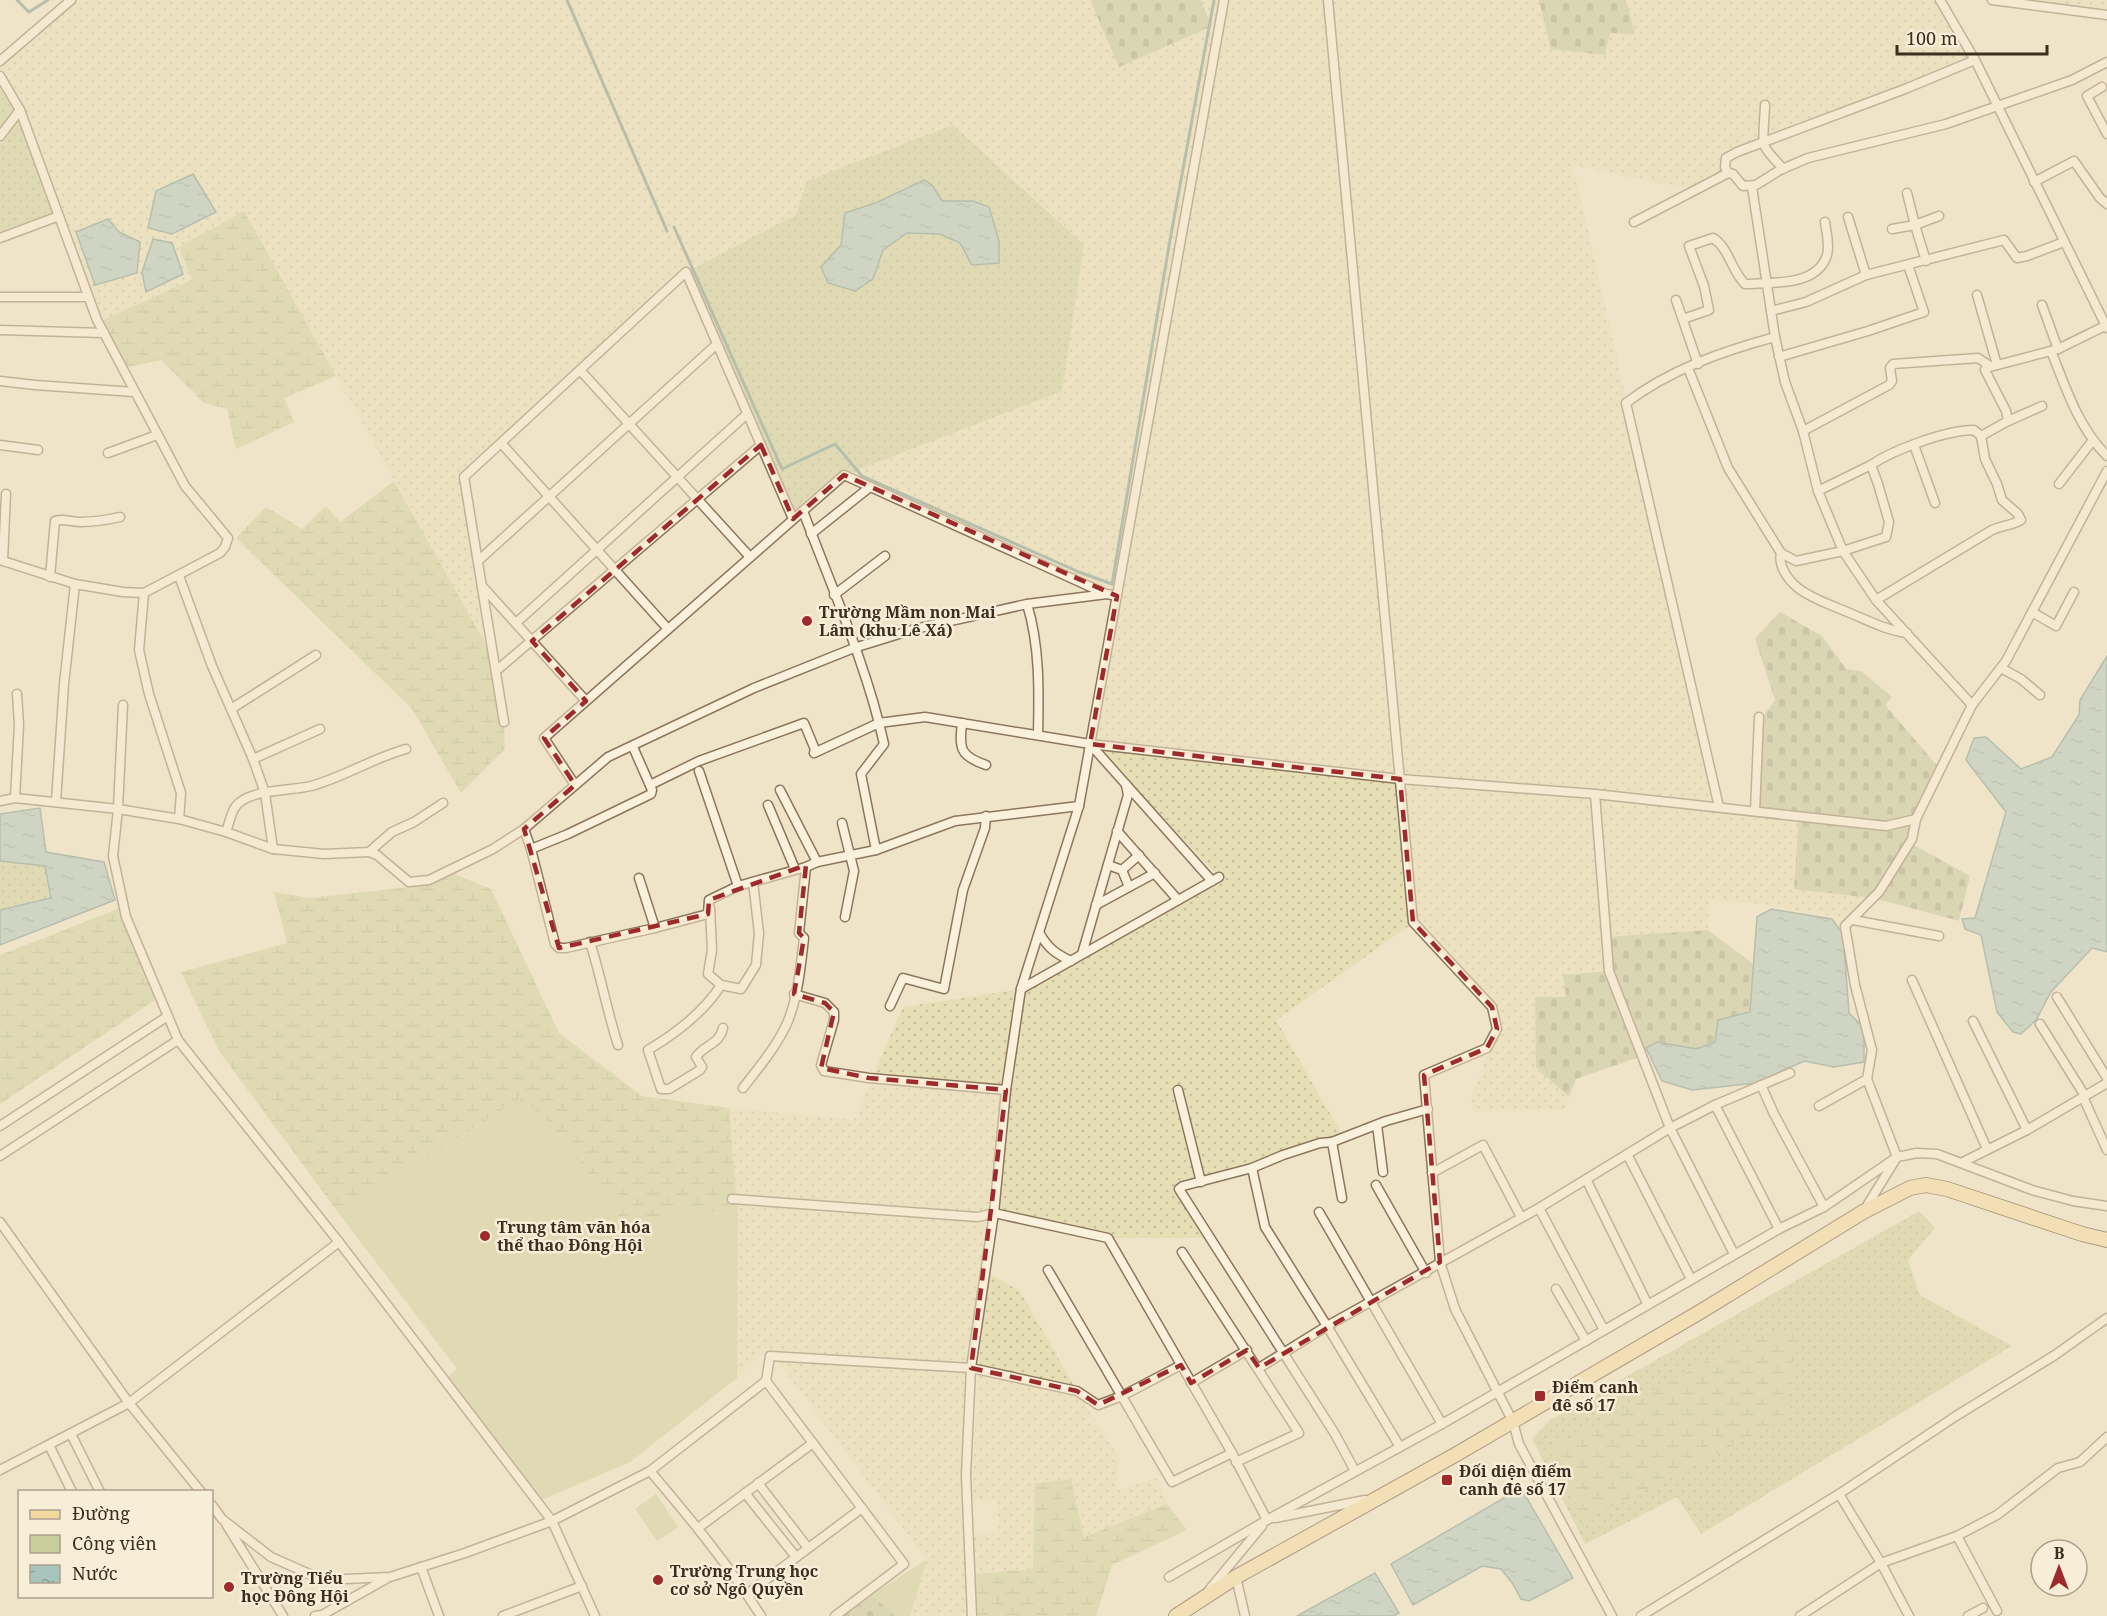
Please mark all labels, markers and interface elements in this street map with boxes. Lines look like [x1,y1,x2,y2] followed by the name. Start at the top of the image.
[1897,18,2047,56] scale bar
[1906,26,1958,50] text: 100 m
[819,601,996,641] place label: Trường Mầm non Mai Lâm (khu Lê Xá)
[800,614,814,628] marker: Trường Mầm non Mai Lâm (khu Lê Xá)
[497,1216,651,1256] place label: Trung tâm văn hóa thể thao Đông Hội
[478,1229,492,1243] marker: Trung tâm văn hóa thể thao Đông Hội
[1552,1376,1639,1416] place label: Điếm canh đê số 17
[1533,1389,1547,1403] marker: Điếm canh đê số 17
[1459,1460,1572,1500] place label: Đối diện điếm canh đê số 17
[1440,1473,1454,1487] marker: Đối diện điếm canh đê số 17
[18,1490,213,1598] legend
[72,1501,130,1525] text: Đường
[72,1531,157,1555] text: Công viên
[2029,1538,2089,1598] north arrow
[2054,1542,2065,1564] text: B
[670,1560,818,1600] place label: Trường Trung học cơ sở Ngô Quyền
[72,1561,118,1585] text: Nước
[241,1567,349,1607] place label: Trường Tiểu học Đông Hội
[651,1573,665,1587] marker: Trường Trung học cơ sở Ngô Quyền
[222,1580,236,1594] marker: Trường Tiểu học Đông Hội

